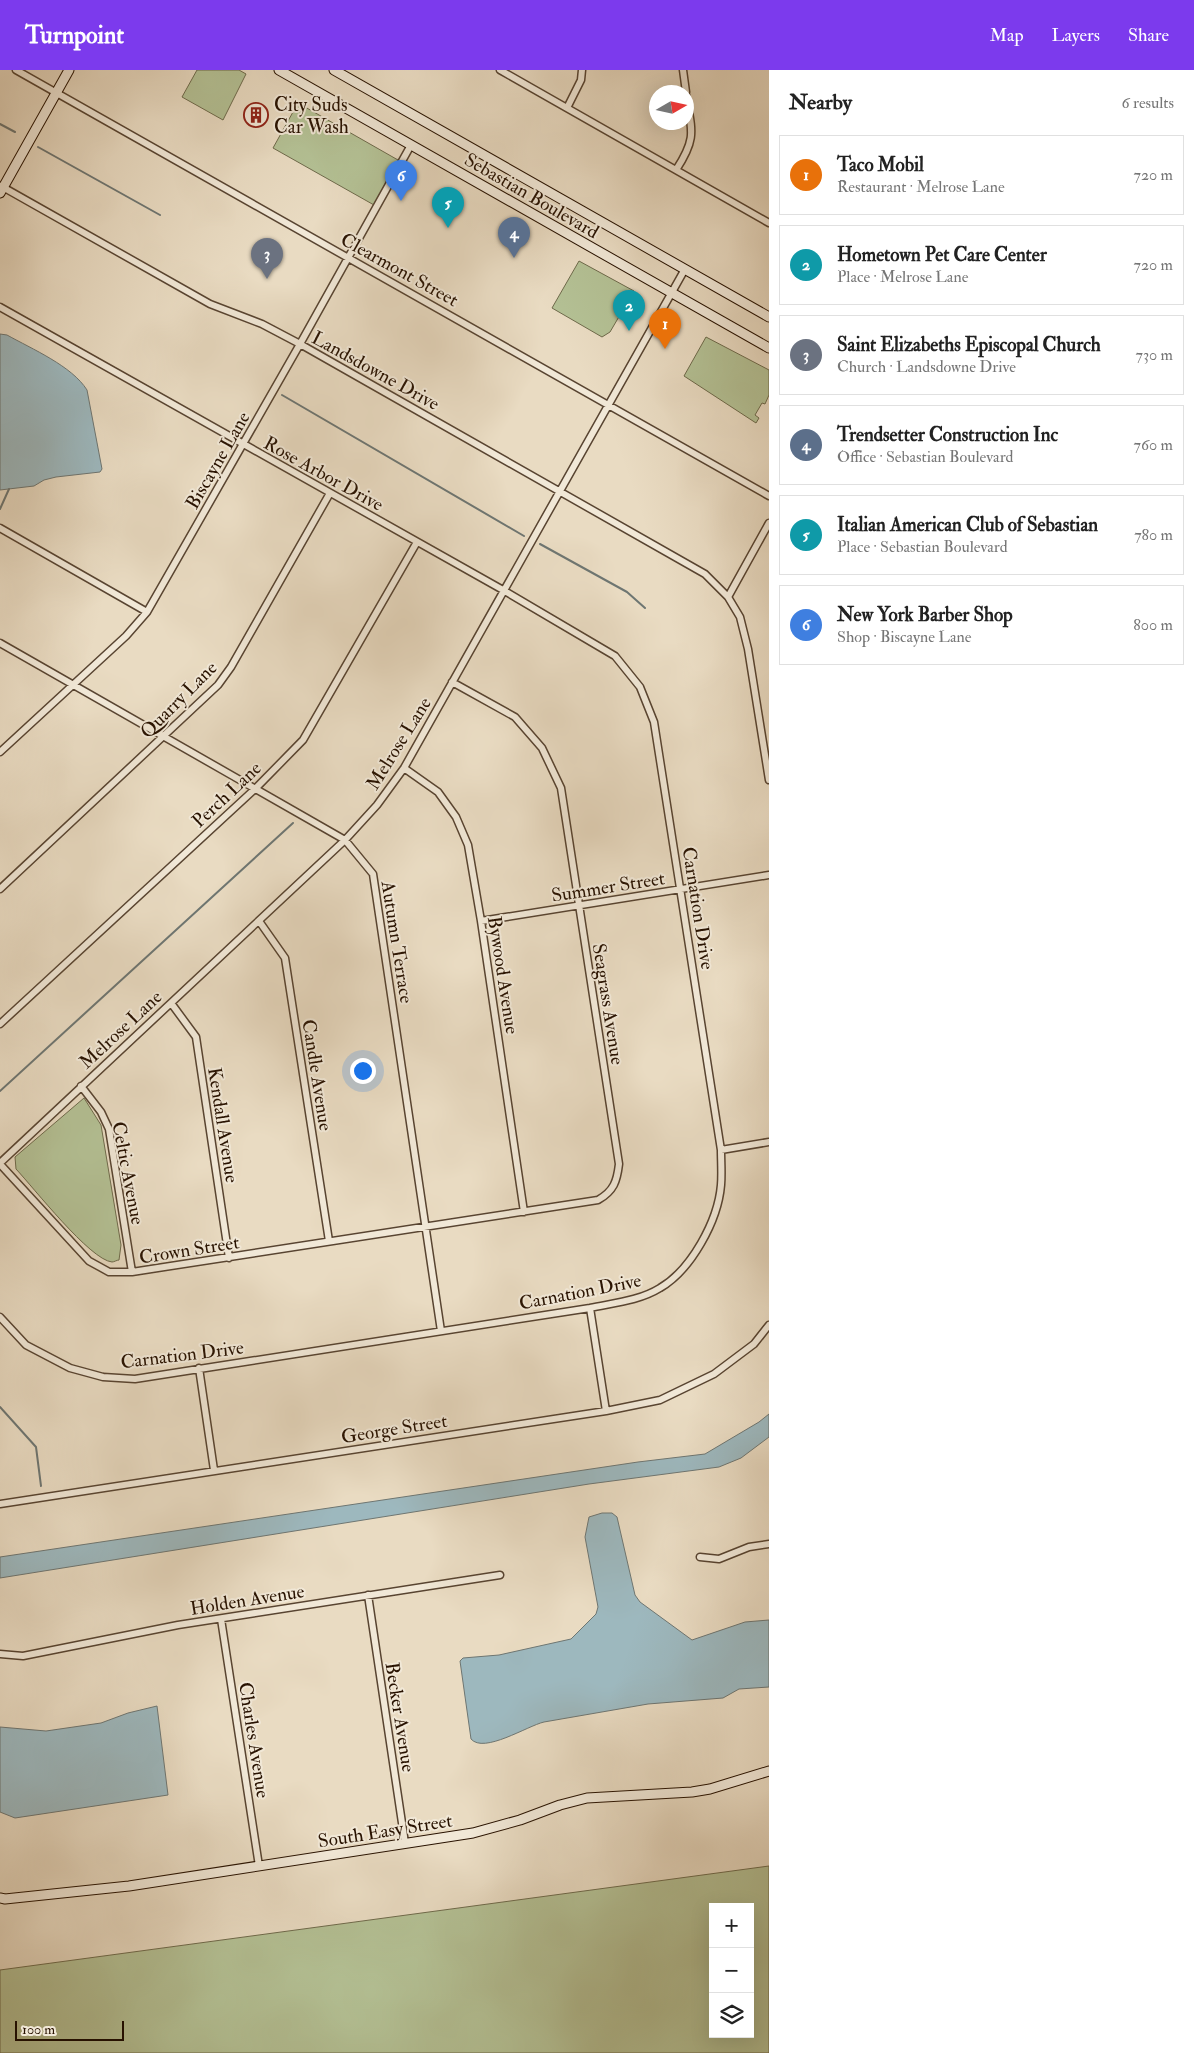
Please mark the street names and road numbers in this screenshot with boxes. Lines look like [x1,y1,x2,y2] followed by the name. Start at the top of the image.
[460,148,604,244] street label: Sebastian Boulevard
[336,228,463,312] street label: Clearmont Street
[307,326,444,416] street label: Landsdowne Drive
[180,407,255,514] street label: Biscayne Lane
[259,431,388,517] street label: Rose Arbor Drive
[135,656,222,743] street label: Quarry Lane
[361,693,437,794] street label: Melrose Lane
[187,756,267,833] street label: Perch Lane
[676,845,720,971] street label: Carnation Drive
[550,866,667,908] street label: Summer Street
[375,878,419,1005] street label: Autumn Terrace
[482,915,524,1036] street label: Bywood Avenue
[587,942,629,1067] street label: Seagrass Avenue
[74,985,167,1074] street label: Melrose Lane
[296,1018,338,1133] street label: Candle Avenue
[202,1066,244,1185] street label: Kendall Avenue
[106,1120,150,1227] street label: Celtic Avenue
[137,1230,241,1270] street label: Crown Street
[517,1268,643,1316] street label: Carnation Drive
[119,1336,245,1374] street label: Carnation Drive
[339,1409,449,1449] street label: George Street
[188,1579,306,1621] street label: Holden Avenue
[379,1661,421,1774] street label: Becker Avenue
[233,1681,275,1800] street label: Charles Avenue
[316,1809,454,1853] street label: South Easy Street

